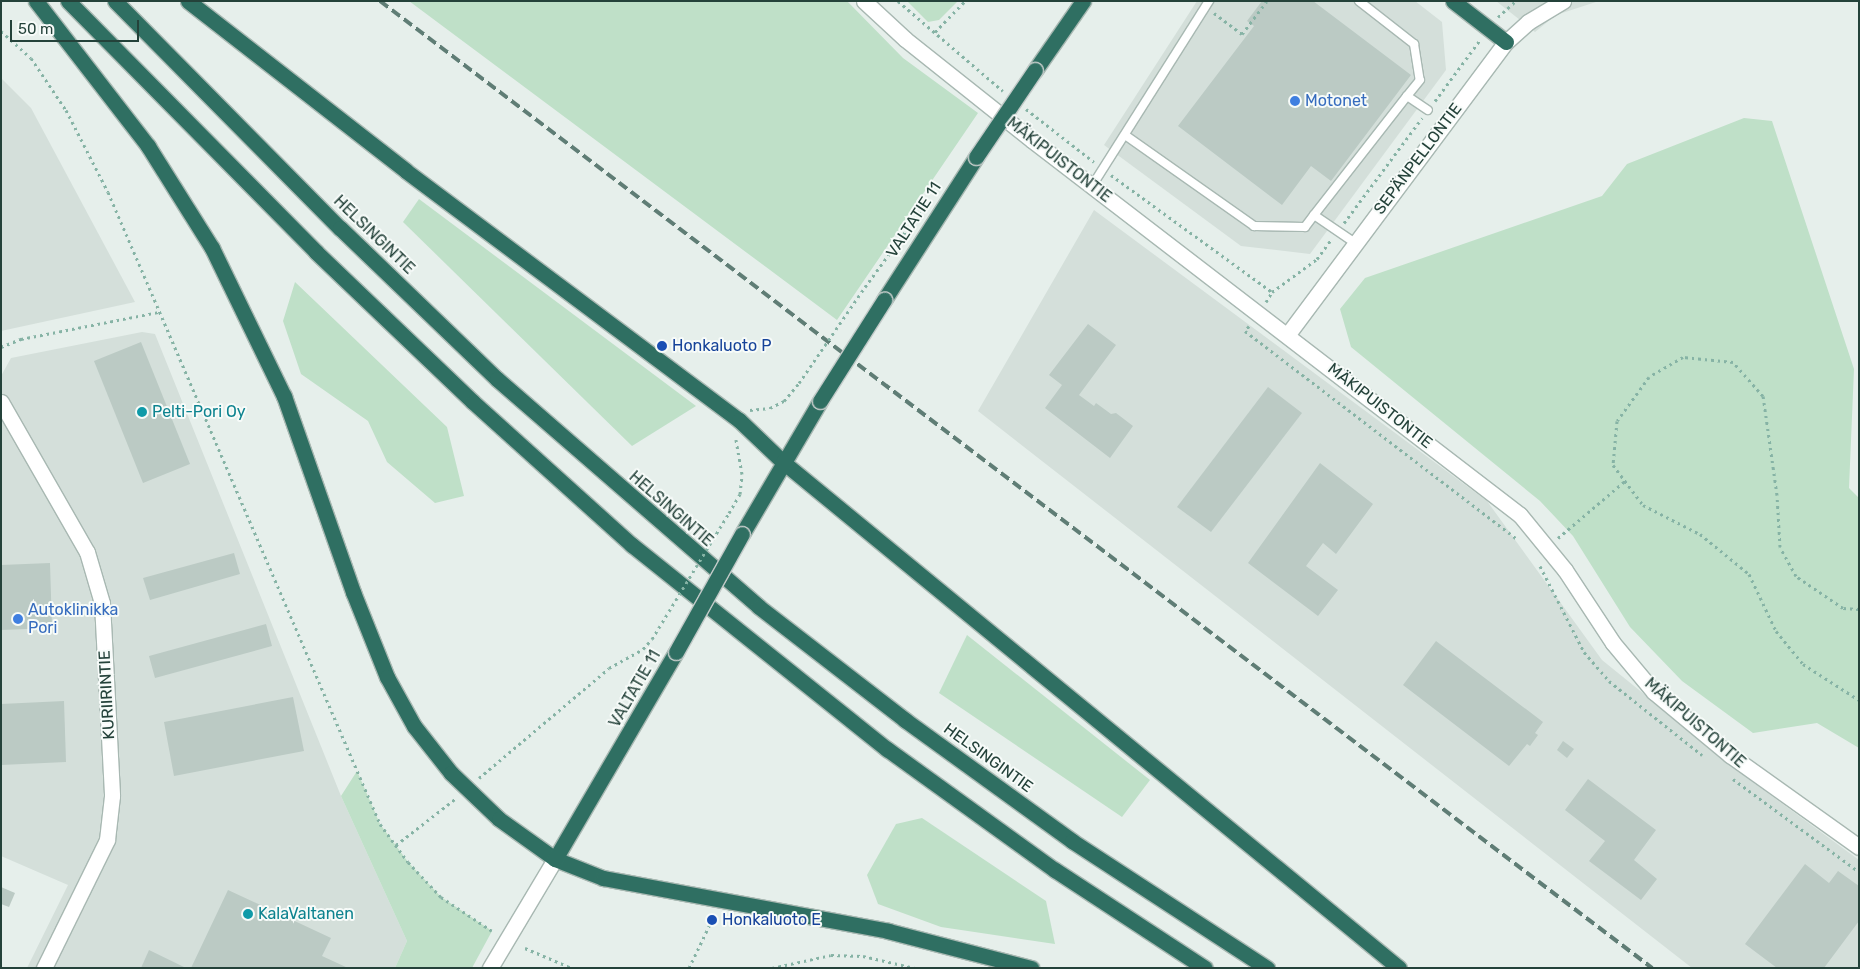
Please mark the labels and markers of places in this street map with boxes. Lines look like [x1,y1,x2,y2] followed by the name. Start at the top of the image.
[1305,91,1367,111] place label: Motonet
[1289,95,1301,107] marker: Motonet
[672,336,771,356] place label: Honkaluoto P
[656,340,668,352] marker: Honkaluoto P
[152,402,246,422] place label: Pelti-Pori Oy
[136,406,148,418] marker: Pelti-Pori Oy
[28,600,118,638] place label: Autoklinikka Pori
[12,613,24,625] marker: Autoklinikka Pori
[258,904,354,924] place label: KalaValtanen
[242,908,254,920] marker: KalaValtanen
[722,910,821,930] place label: Honkaluoto E
[706,914,718,926] marker: Honkaluoto E

